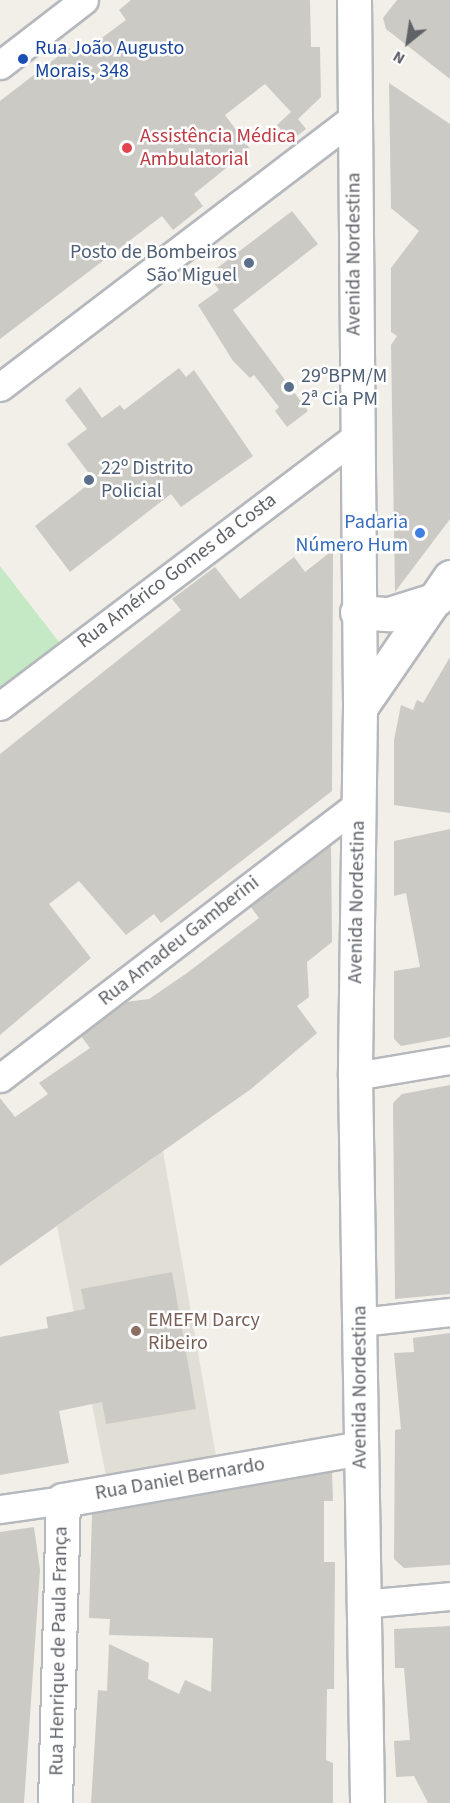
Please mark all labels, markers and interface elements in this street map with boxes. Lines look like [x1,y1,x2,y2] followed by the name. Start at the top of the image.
[378,12,438,72] north arrow
[35,36,184,83] place label: Rua João Augusto Morais, 348
[389,45,409,70] text: N
[16,52,30,66] marker: Rua João Augusto Morais, 348
[140,124,296,171] place label: Assistência Médica Ambulatorial
[118,139,136,157] marker: Assistência Médica Ambulatorial
[342,172,366,336] street label: Avenida Nordestina
[70,240,237,287] place label: Posto de Bombeiros São Miguel
[242,256,256,270] marker: Posto de Bombeiros São Miguel
[301,364,387,411] place label: 29ºBPM/M 2ª Cia PM
[282,380,296,394] marker: 29ºBPM/M 2ª Cia PM
[101,456,193,503] place label: 22º Distrito Policial
[82,473,96,487] marker: 22º Distrito Policial
[73,488,281,654] street label: Rua Américo Gomes da Costa
[296,510,408,557] place label: Padaria Número Hum
[413,526,427,540] marker: Padaria Número Hum
[344,820,370,984] street label: Avenida Nordestina
[94,871,264,1011] street label: Rua Amadeu Gamberini
[348,1305,372,1469] street label: Avenida Nordestina
[148,1308,260,1355] place label: EMEFM Darcy Ribeiro
[129,1324,143,1338] marker: EMEFM Darcy Ribeiro
[93,1452,267,1506] street label: Rua Daniel Bernardo
[45,1526,73,1776] street label: Rua Henrique de Paula França

